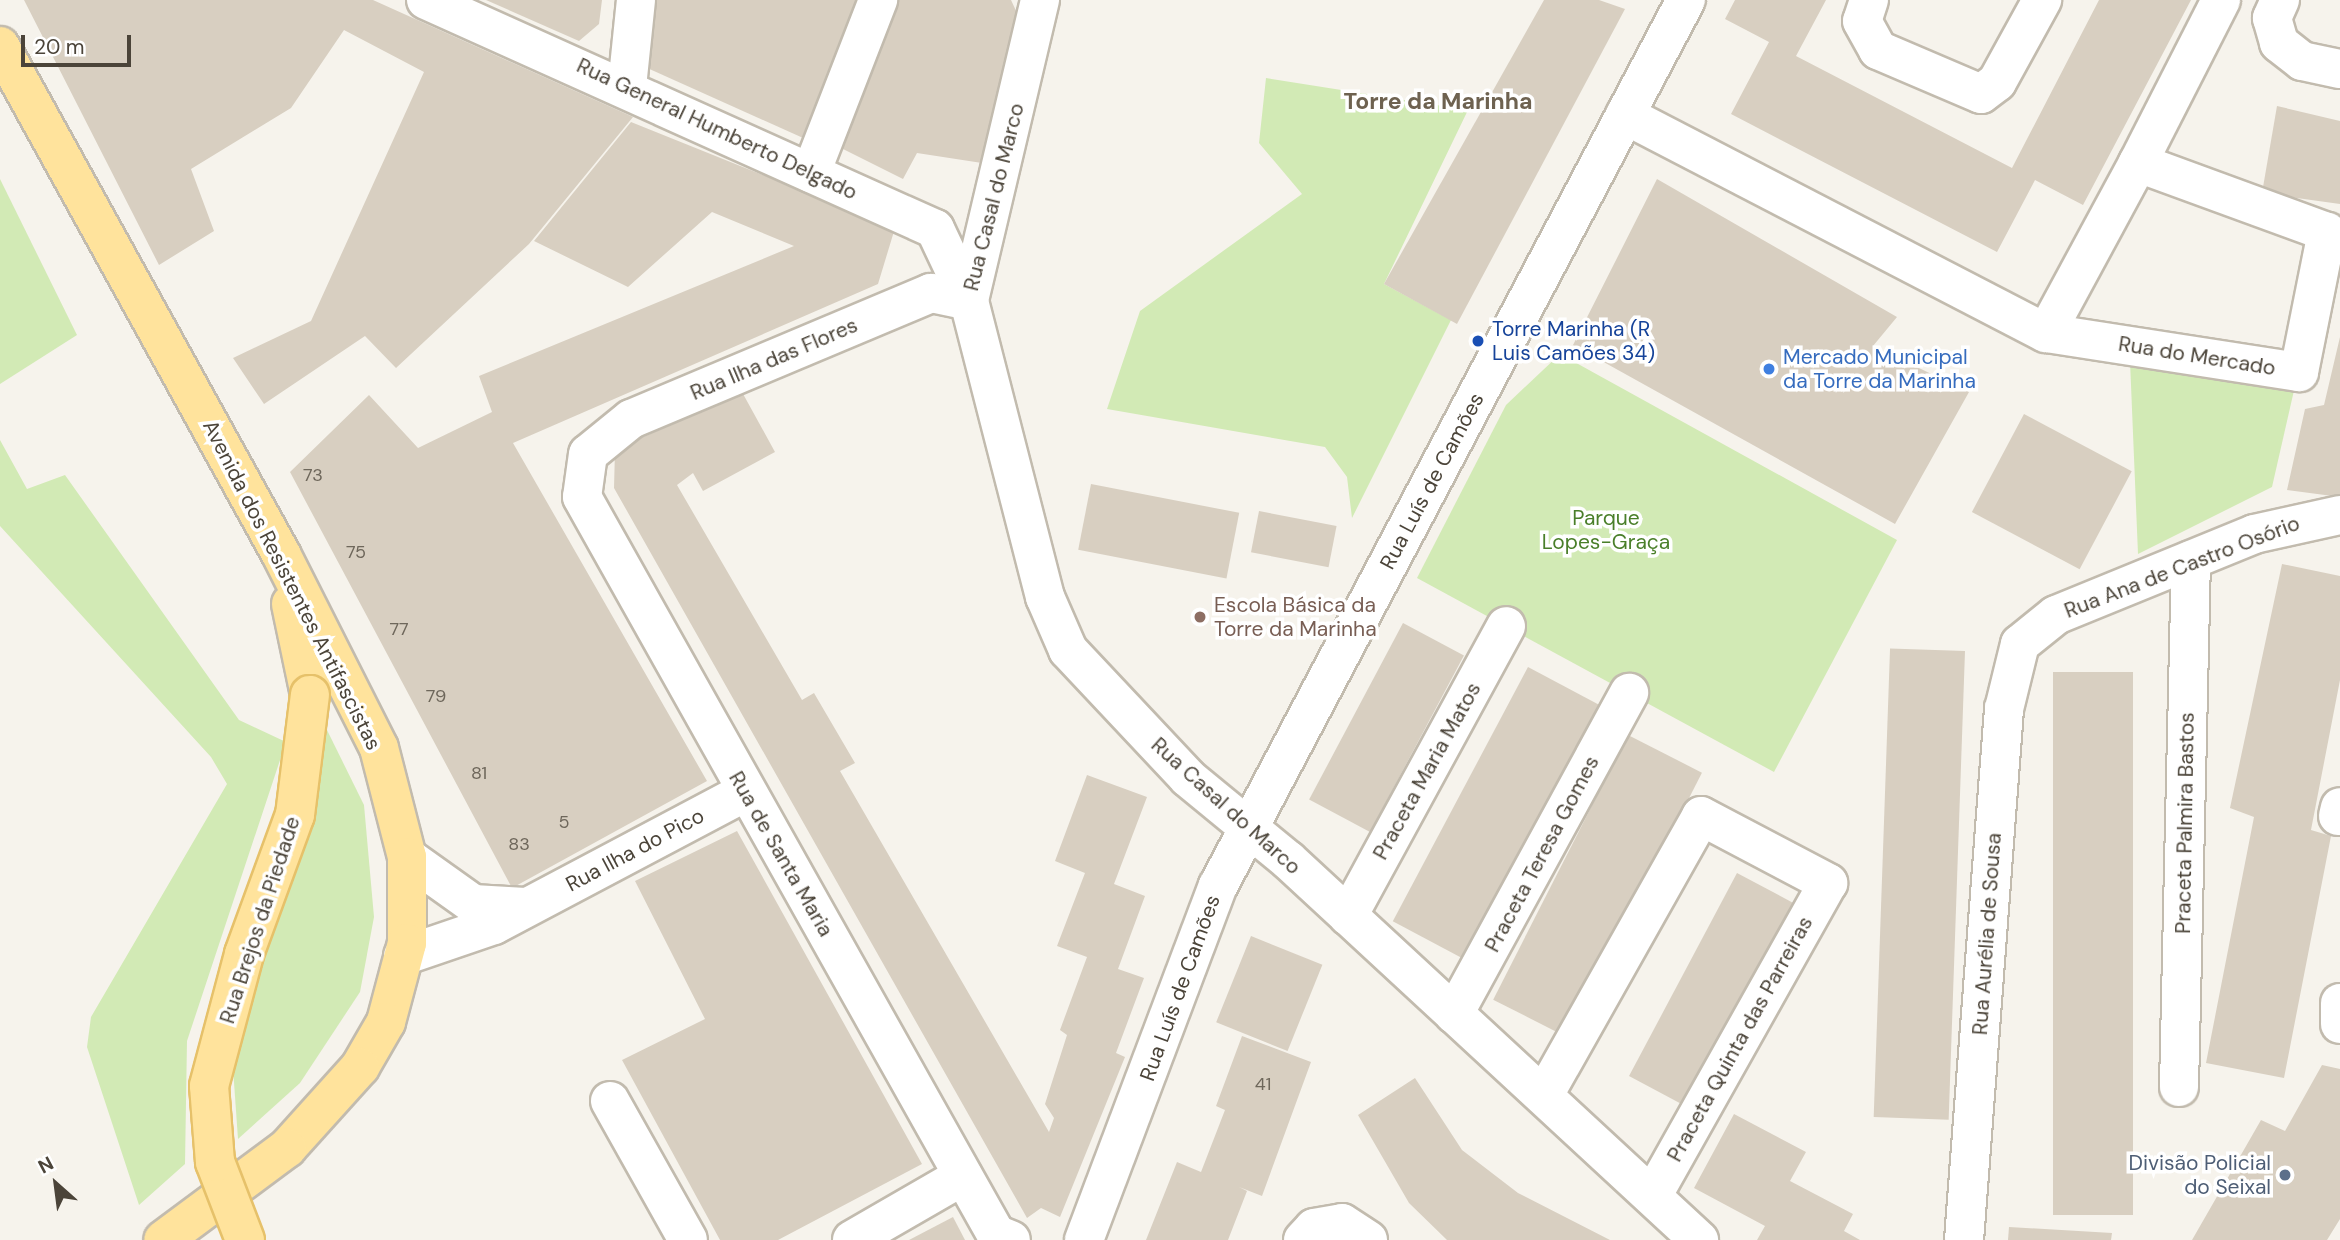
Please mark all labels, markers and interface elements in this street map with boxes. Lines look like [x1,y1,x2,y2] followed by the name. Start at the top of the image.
[24,21,135,65] scale bar
[34,33,85,61] text: 20 m
[573,53,861,205] street label: Rua General Humberto Delgado
[1344,87,1532,115] district label: Torre da Marinha
[959,101,1029,293] street label: Rua Casal do Marco
[687,312,861,406] street label: Rua Ilha das Flores
[1492,316,1655,366] place label: Torre Marinha (R Luis Camões 34)
[2117,331,2277,381] street label: Rua do Mercado
[1470,333,1486,349] marker: Torre Marinha (R Luis Camões 34)
[1783,344,1976,394] place label: Mercado Municipal da Torre da Marinha
[1761,361,1777,377] marker: Mercado Municipal da Torre da Marinha
[1375,388,1489,574] street label: Rua Luís de Camões
[197,416,387,754] street label: Avenida dos Resistentes Antifascistas
[303,464,323,486] house number: 73
[1542,505,1670,555] park label: Parque Lopes-Graça
[2061,510,2303,624] street label: Rua Ana de Castro Osório
[346,541,366,563] house number: 75
[1214,592,1377,642] place label: Escola Básica da Torre da Marinha
[1192,609,1208,625] marker: Escola Básica da Torre da Marinha
[389,618,409,640] house number: 77
[1368,678,1486,864] street label: Praceta Maria Matos
[426,685,446,707] house number: 79
[2170,712,2200,934] street label: Praceta Palmira Bastos
[1146,732,1306,880] street label: Rua Casal do Marco
[1480,752,1604,956] street label: Praceta Teresa Gomes
[471,762,487,784] house number: 81
[723,767,839,941] street label: Rua de Santa Maria
[561,803,709,897] street label: Rua Ilha do Pico
[559,811,569,833] house number: 5
[215,813,305,1027] street label: Rua Brejos da Piedade
[1967,832,2007,1036] street label: Rua Aurélia de Sousa
[508,833,530,855] house number: 83
[1135,891,1225,1085] street label: Rua Luís de Camões
[1662,912,1818,1166] street label: Praceta Quinta das Parreiras
[1255,1073,1271,1095] house number: 41
[21,1149,91,1219] north arrow
[2128,1150,2271,1200] place label: Divisão Policial do Seixal
[34,1151,58,1179] text: N
[2277,1167,2293,1183] marker: Divisão Policial do Seixal

